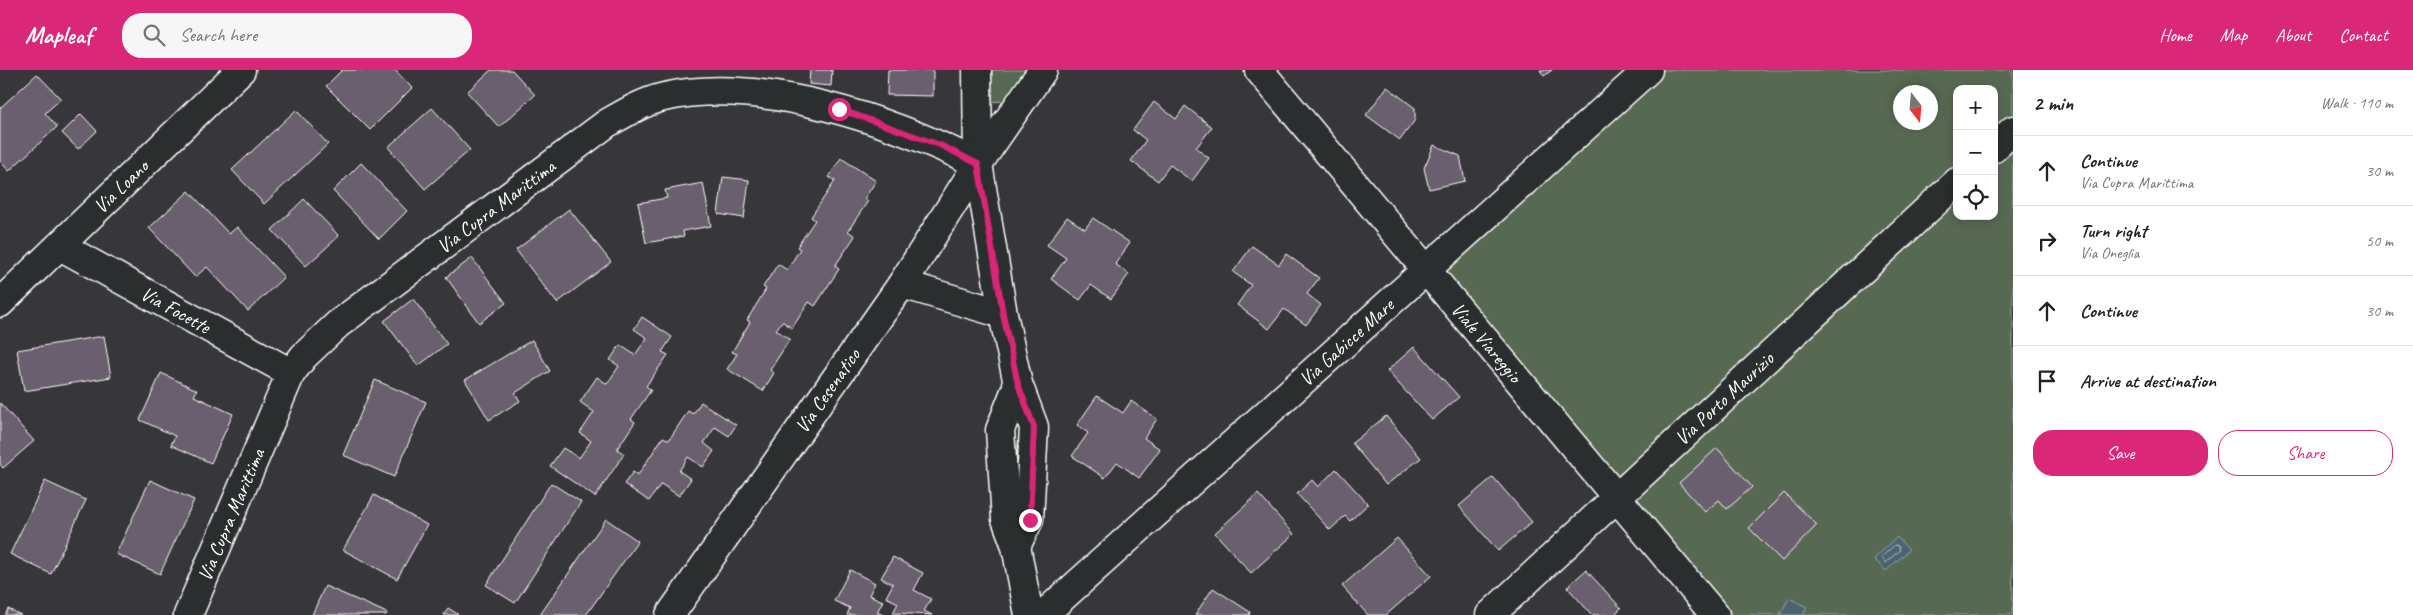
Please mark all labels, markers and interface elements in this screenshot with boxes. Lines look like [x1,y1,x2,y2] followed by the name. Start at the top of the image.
[122,13,472,58] search box
[25,20,92,50] text: Mapleaf
[140,21,168,49] icon: search
[180,23,257,47] text: Search here
[2159,24,2192,46] text: Home
[2220,24,2247,46] text: Map
[2275,24,2311,46] text: About
[2339,24,2388,46] text: Contact
[1893,85,1938,130] north arrow
[1953,85,1998,220] map controls
[1953,85,1998,130] button: +
[2033,90,2073,116] text: 2 min
[2321,93,2393,113] text: Walk · 110 m
[828,98,851,121] route start
[1953,130,1998,175] button: −
[2080,149,2137,173] text: Continue
[88,153,155,219] street label: Via Loano
[432,153,562,259] street label: Via Cupra Marittima
[2033,157,2061,185] icon: ahead
[2366,161,2393,181] text: 30 m
[2080,173,2193,193] text: Via Cupra Marittima
[1953,175,1998,220] button: locate
[2080,219,2147,243] text: Turn right
[2033,227,2061,255] icon: right
[2366,231,2393,251] text: 50 m
[2080,243,2139,263] text: Via Oneglia
[136,281,216,340] street label: Via Focette
[1294,292,1400,391] street label: Via Gabicce Mare
[1446,297,1528,389] street label: Viale Viareggio
[2033,297,2061,325] icon: ahead
[2080,299,2137,323] text: Continue
[2366,301,2393,321] text: 30 m
[789,343,866,438] street label: Via Cesenatico
[1669,346,1780,451] street label: Via Porto Maurizio
[2033,367,2061,395] icon: arrive
[2080,369,2216,393] text: Arrive at destination
[2033,430,2208,476] button: Save
[2218,430,2393,476] button: Share
[192,443,271,585] street label: Via Cupra Marittima
[1019,509,1042,532] route end

